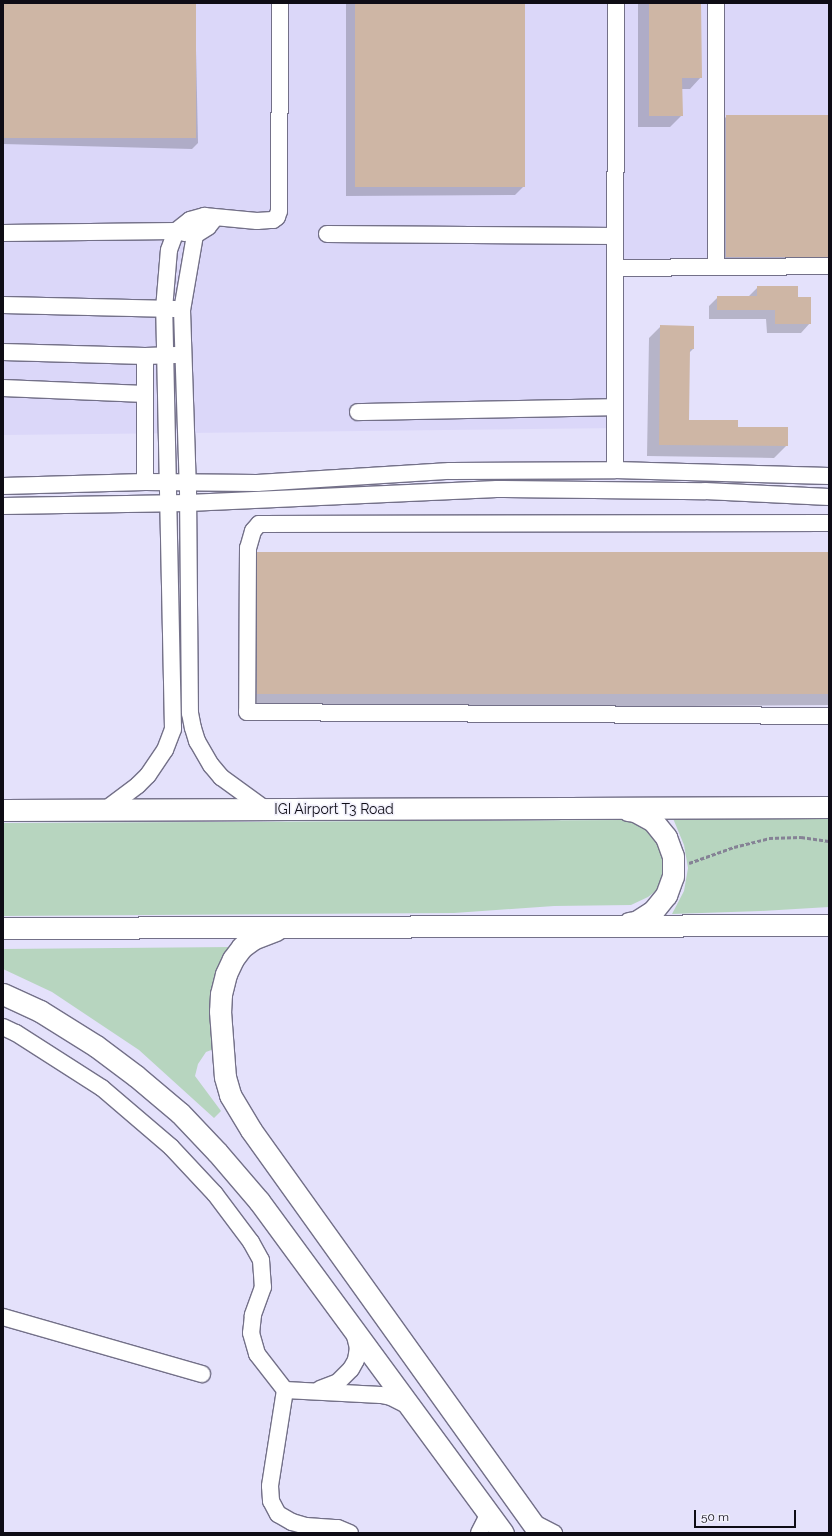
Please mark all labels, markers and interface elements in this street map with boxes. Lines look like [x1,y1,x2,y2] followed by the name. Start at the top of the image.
[274,801,394,817] street label: IGI Airport T3 Road
[696,1502,798,1528] scale bar
[701,1510,729,1524] text: 50 m

